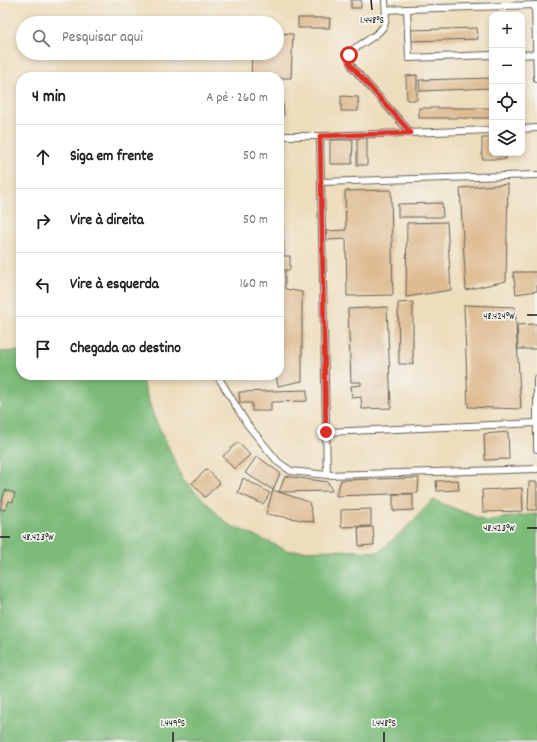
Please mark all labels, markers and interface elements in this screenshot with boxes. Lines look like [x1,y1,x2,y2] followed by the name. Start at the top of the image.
[489,12,525,156] map controls
[489,12,525,48] button: +
[360,14,384,28] text: 1.448°S
[16,16,284,60] search box
[30,27,52,49] icon: search
[62,27,143,49] text: Pesquisar aqui
[340,46,358,64] route start
[489,48,525,84] button: −
[489,84,525,120] button: locate
[32,86,66,110] text: 4 min
[206,89,268,108] text: A pé · 260 m
[489,120,525,156] button: layers
[32,146,54,168] icon: ahead
[70,146,153,168] text: Siga em frente
[243,147,268,166] text: 50 m
[32,210,54,232] icon: right
[70,210,144,232] text: Vire à direita
[243,211,268,230] text: 50 m
[32,274,54,296] icon: left
[70,274,159,296] text: Vire à esquerda
[240,275,268,294] text: 160 m
[483,310,515,324] text: 48.424°W
[32,338,54,360] icon: arrive
[70,338,181,360] text: Chegada ao destino
[317,423,335,441] route end
[483,522,515,536] text: 48.423°W
[22,531,54,545] text: 48.423°W
[161,717,185,731] text: 1.449°S
[372,717,396,731] text: 1.448°S

